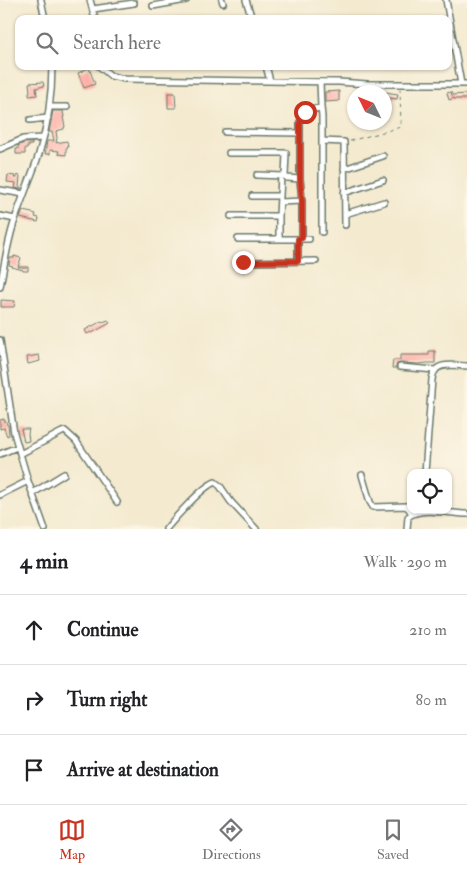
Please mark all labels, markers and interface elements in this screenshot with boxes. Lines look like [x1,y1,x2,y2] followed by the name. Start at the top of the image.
[15,15,452,70] search box
[33,29,61,57] icon: search
[73,31,161,55] text: Search here
[347,85,392,130] north arrow
[294,101,317,124] route start
[232,251,255,274] route end
[407,469,452,514] map controls
[407,469,452,514] button: locate
[20,548,68,575] text: 4 min
[364,552,447,572] text: Walk · 290 m
[20,616,48,644] icon: ahead
[67,618,138,642] text: Continue
[409,620,447,640] text: 210 m
[20,686,48,714] icon: right
[67,688,147,712] text: Turn right
[416,690,447,710] text: 80 m
[20,756,48,784] icon: arrive
[67,758,219,782] text: Arrive at destination
[58,816,86,863] tab: Map
[202,816,261,863] tab: Directions
[377,816,409,863] tab: Saved

